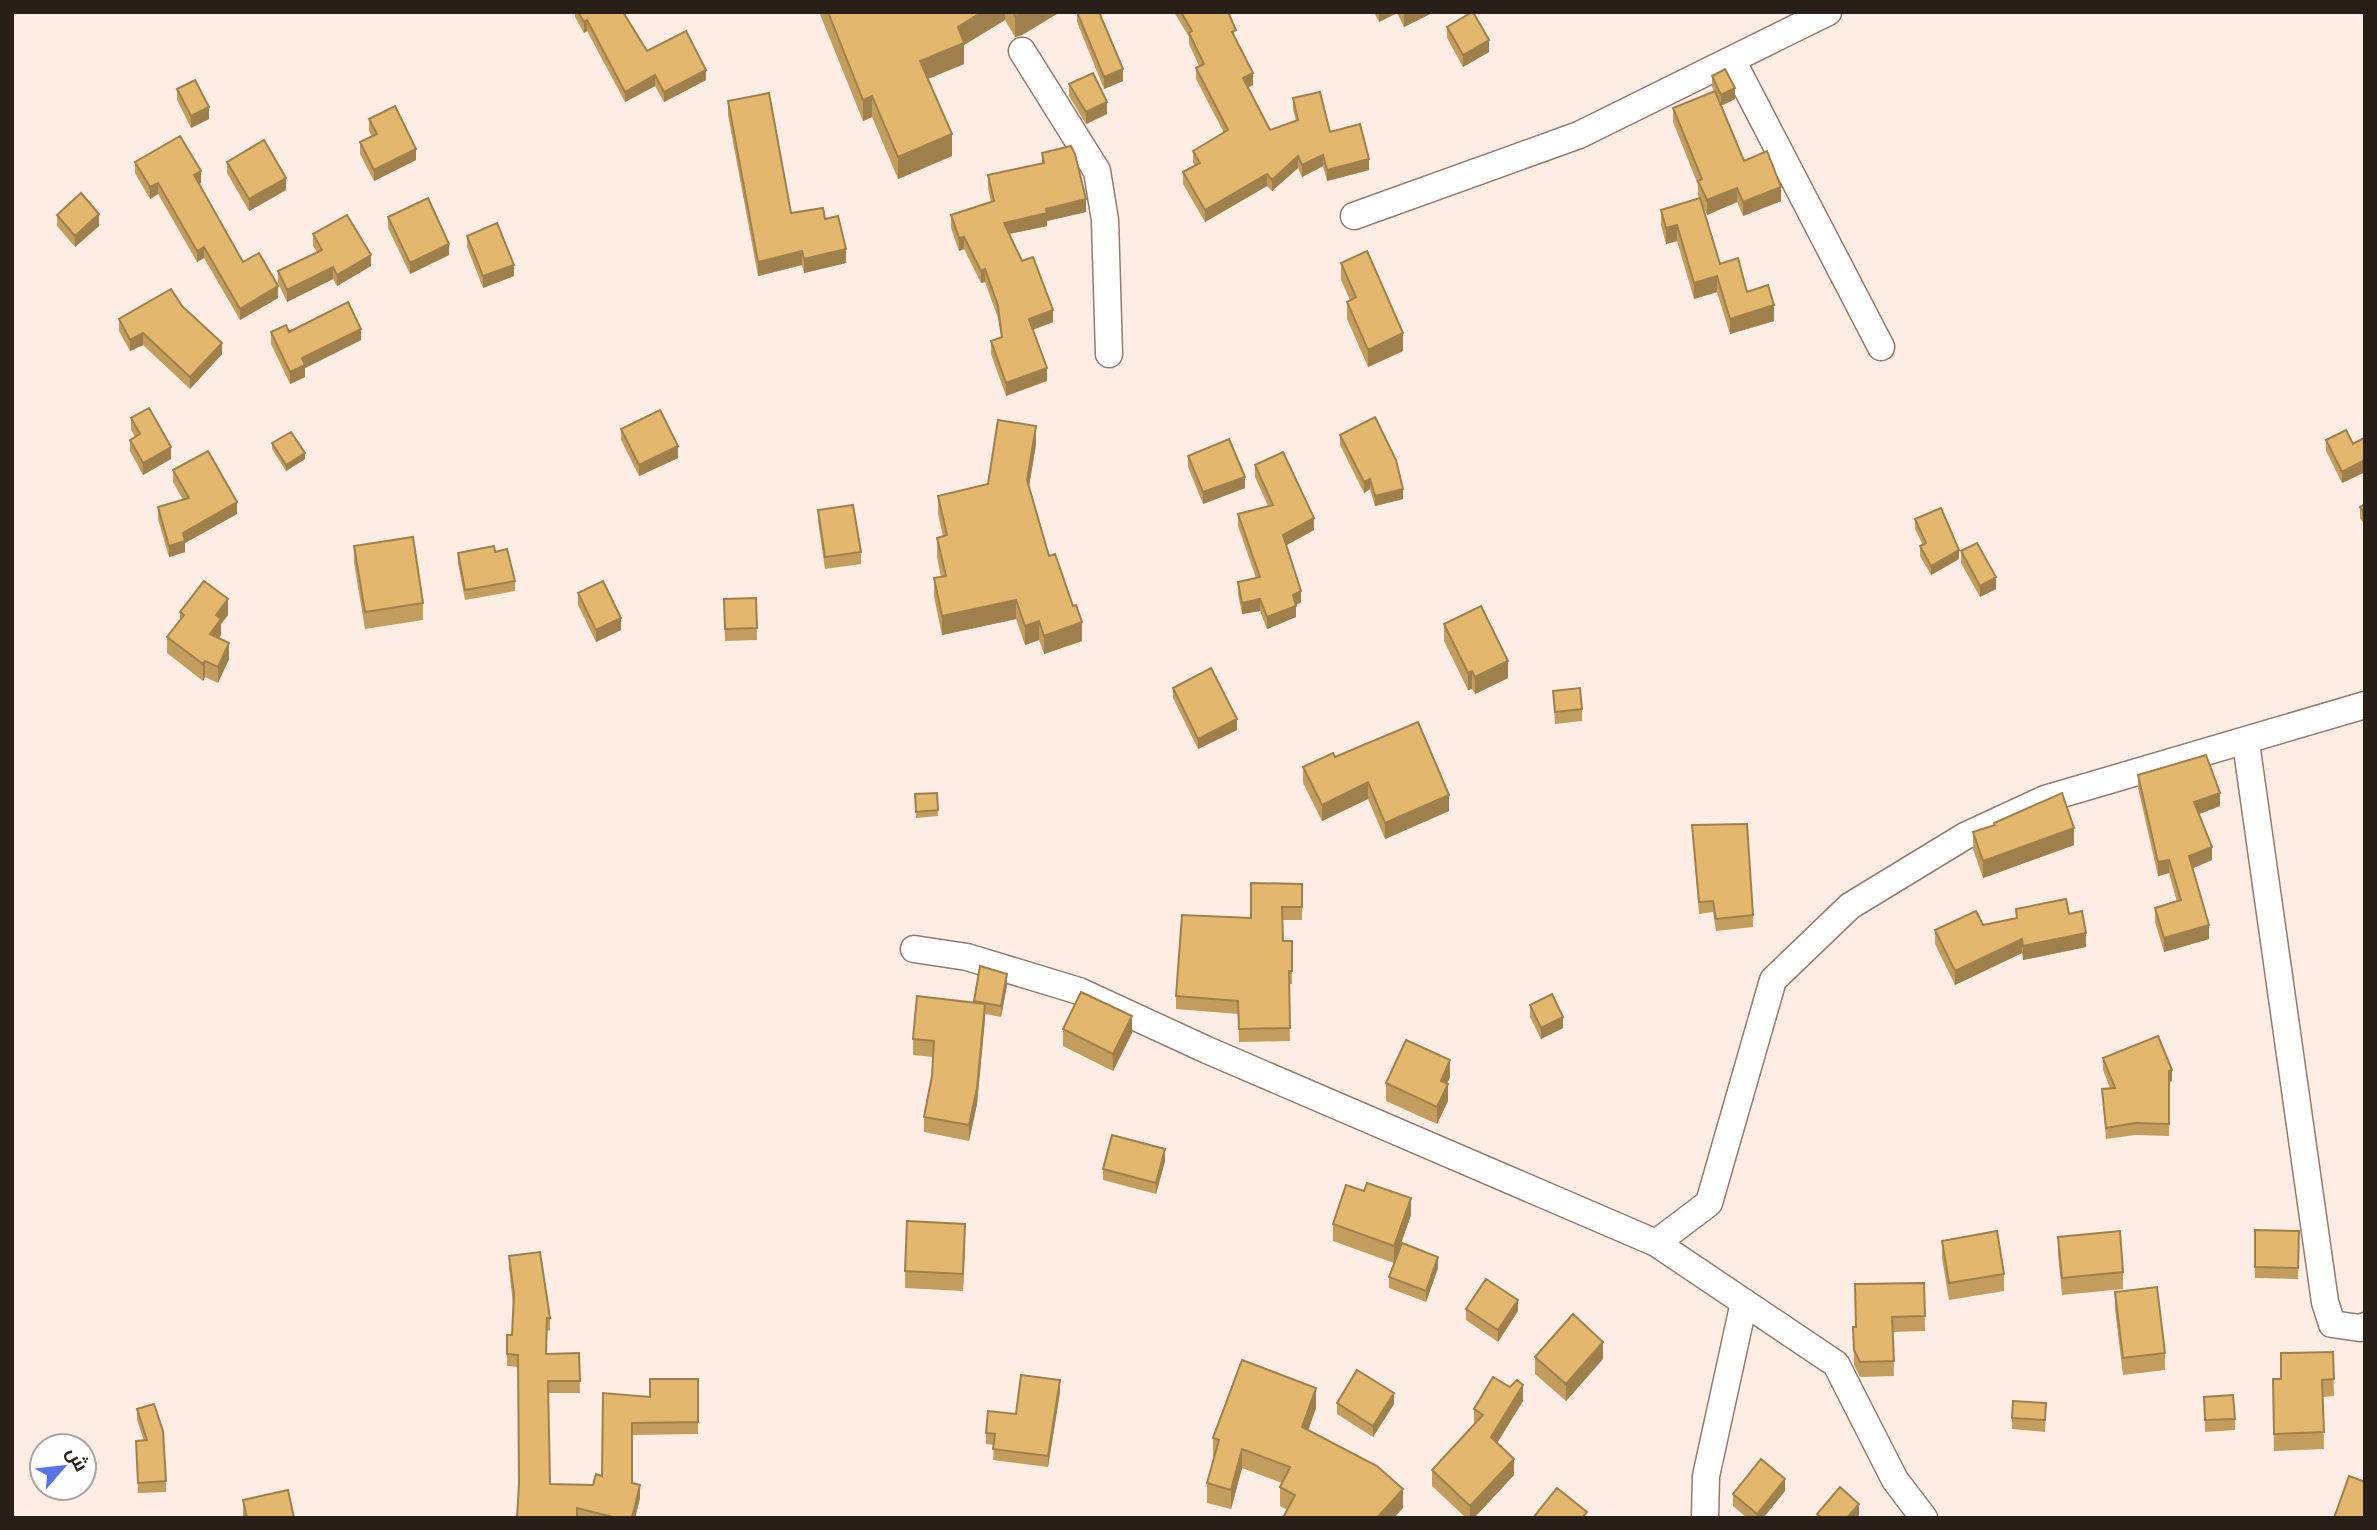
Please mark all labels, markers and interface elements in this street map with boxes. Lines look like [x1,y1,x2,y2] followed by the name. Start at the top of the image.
[28,1432,98,1502] north arrow
[62,1443,93,1475] text: ش

